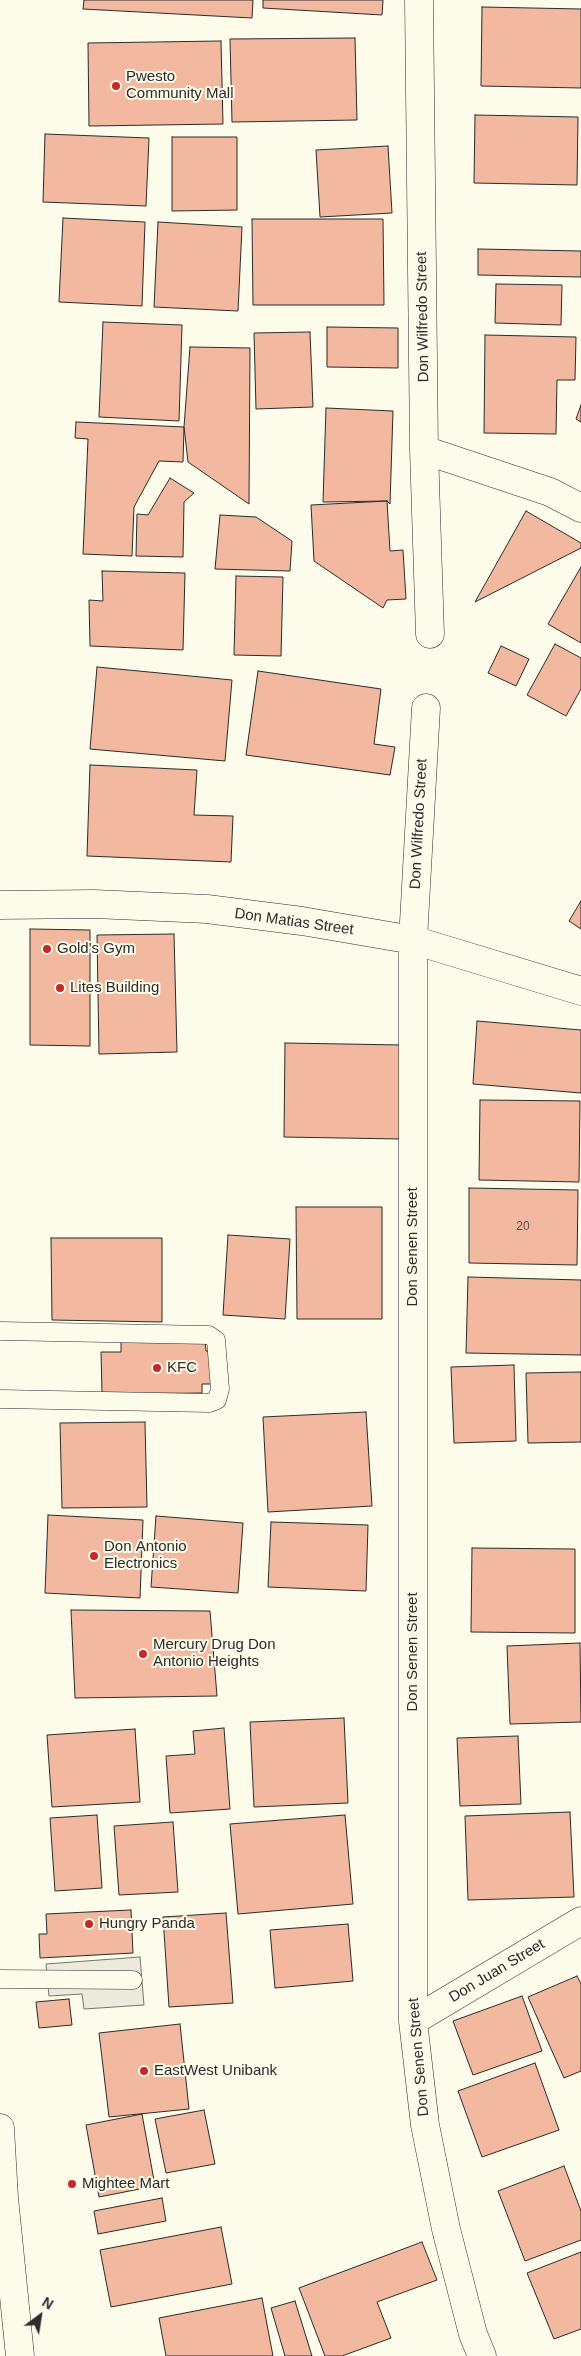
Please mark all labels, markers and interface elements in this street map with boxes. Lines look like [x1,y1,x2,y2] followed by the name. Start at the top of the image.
[126,68,234,103] place label: Pwesto Community Mall
[110,80,122,92] marker: Pwesto Community Mall
[413,251,433,383] street label: Don Wilfredo Street
[407,758,431,890] street label: Don Wilfredo Street
[233,905,355,939] street label: Don Matias Street
[57,940,135,958] place label: Gold's Gym
[41,943,53,955] marker: Gold's Gym
[70,979,159,997] place label: Lites Building
[54,982,66,994] marker: Lites Building
[404,1187,422,1307] street label: Don Senen Street
[516,1220,530,1234] house number: 20
[167,1359,197,1377] place label: KFC
[151,1362,163,1374] marker: KFC
[104,1538,187,1573] place label: Don Antonio Electronics
[88,1550,100,1562] marker: Don Antonio Electronics
[404,1592,422,1712] street label: Don Senen Street
[153,1636,276,1671] place label: Mercury Drug Don Antonio Heights
[137,1648,149,1660] marker: Mercury Drug Don Antonio Heights
[99,1915,195,1933] place label: Hungry Panda
[83,1918,95,1930] marker: Hungry Panda
[446,1935,548,2007] street label: Don Juan Street
[405,1997,433,2117] street label: Don Senen Street
[154,2062,277,2080] place label: EastWest Unibank
[138,2065,150,2077] marker: EastWest Unibank
[82,2175,170,2193] place label: Mightee Mart
[66,2178,78,2190] marker: Mightee Mart
[15,2291,65,2341] north arrow
[39,2294,56,2313] text: N

